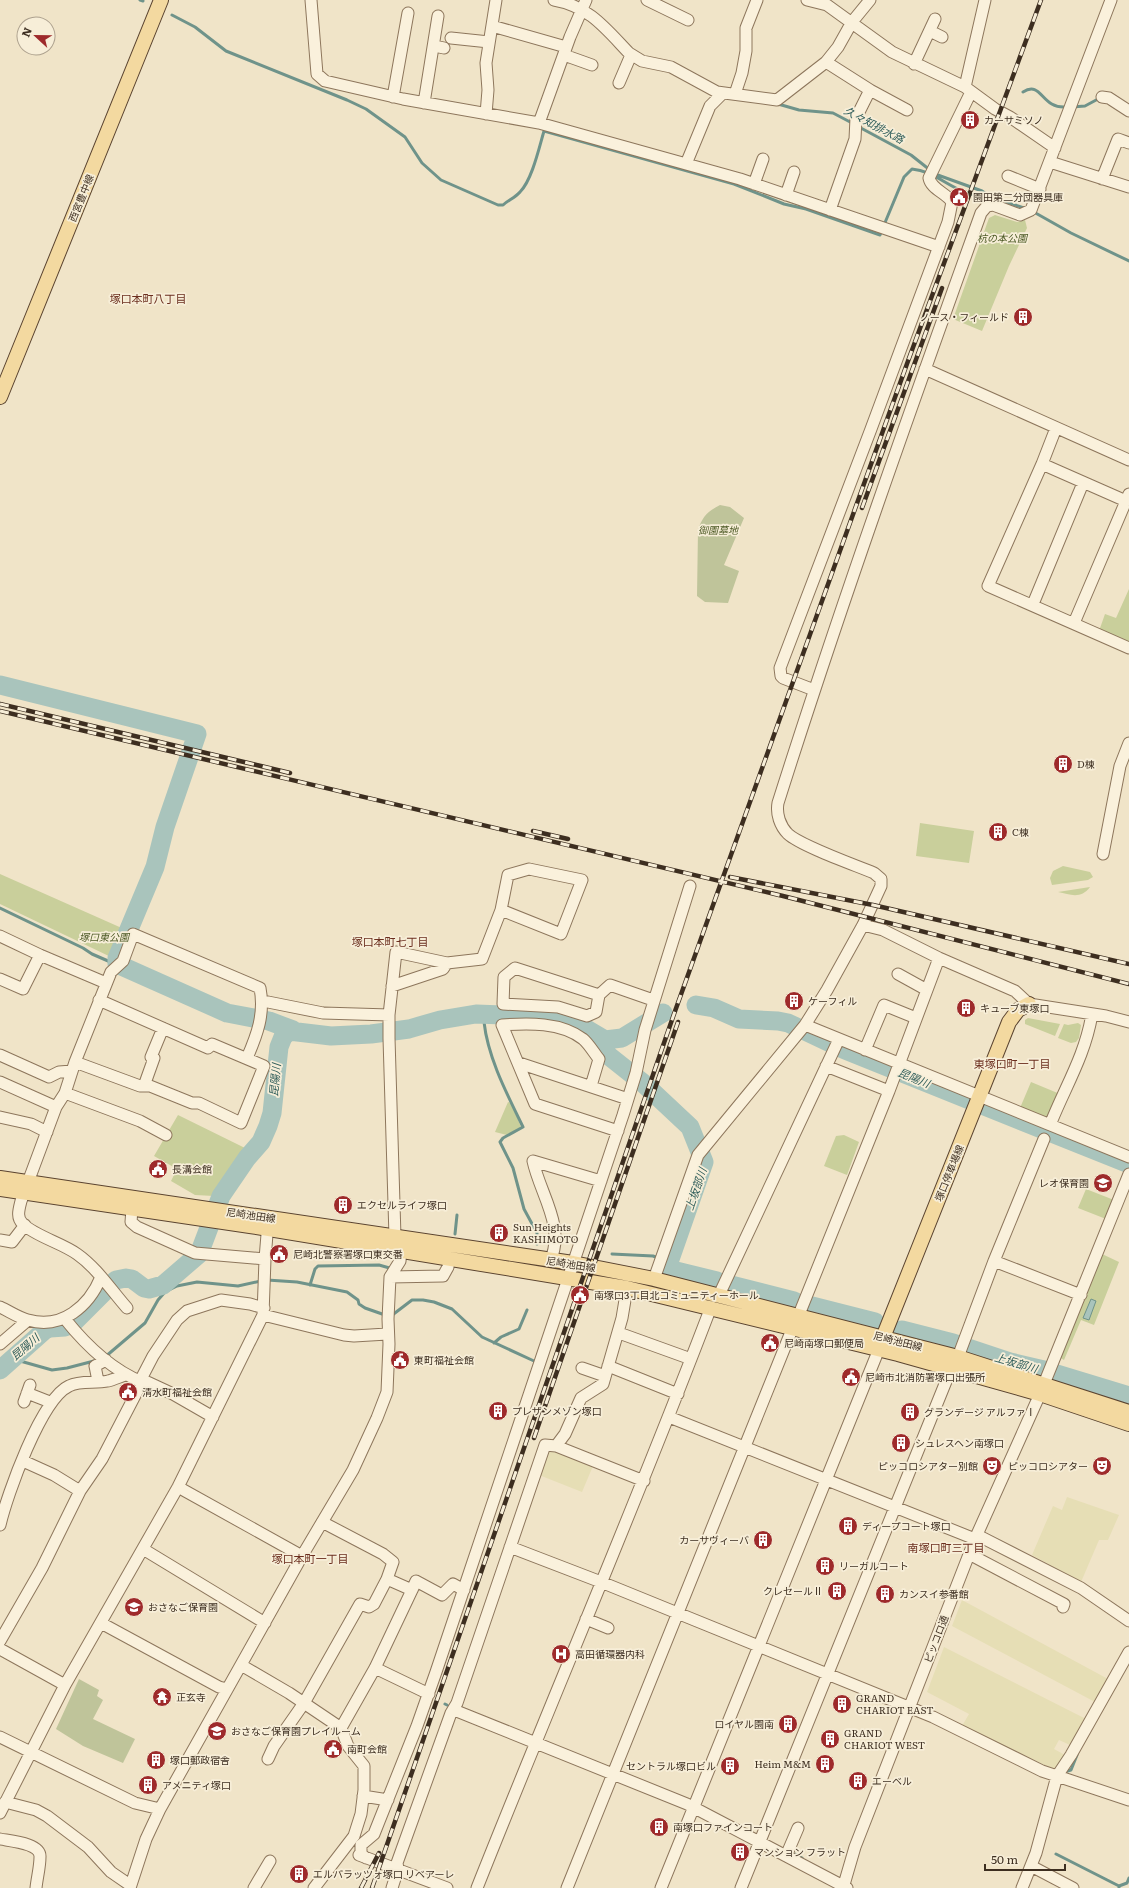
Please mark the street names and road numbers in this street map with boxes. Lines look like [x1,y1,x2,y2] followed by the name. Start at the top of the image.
[64,172,97,224] street label: 西宮豊中線
[930,1142,967,1203] street label: 塚口停車場線
[225,1204,277,1225] street label: 尼崎池田線
[545,1252,597,1275] street label: 尼崎池田線
[872,1327,924,1354] street label: 尼崎池田線
[920,1613,951,1665] street label: ピッコロ通

